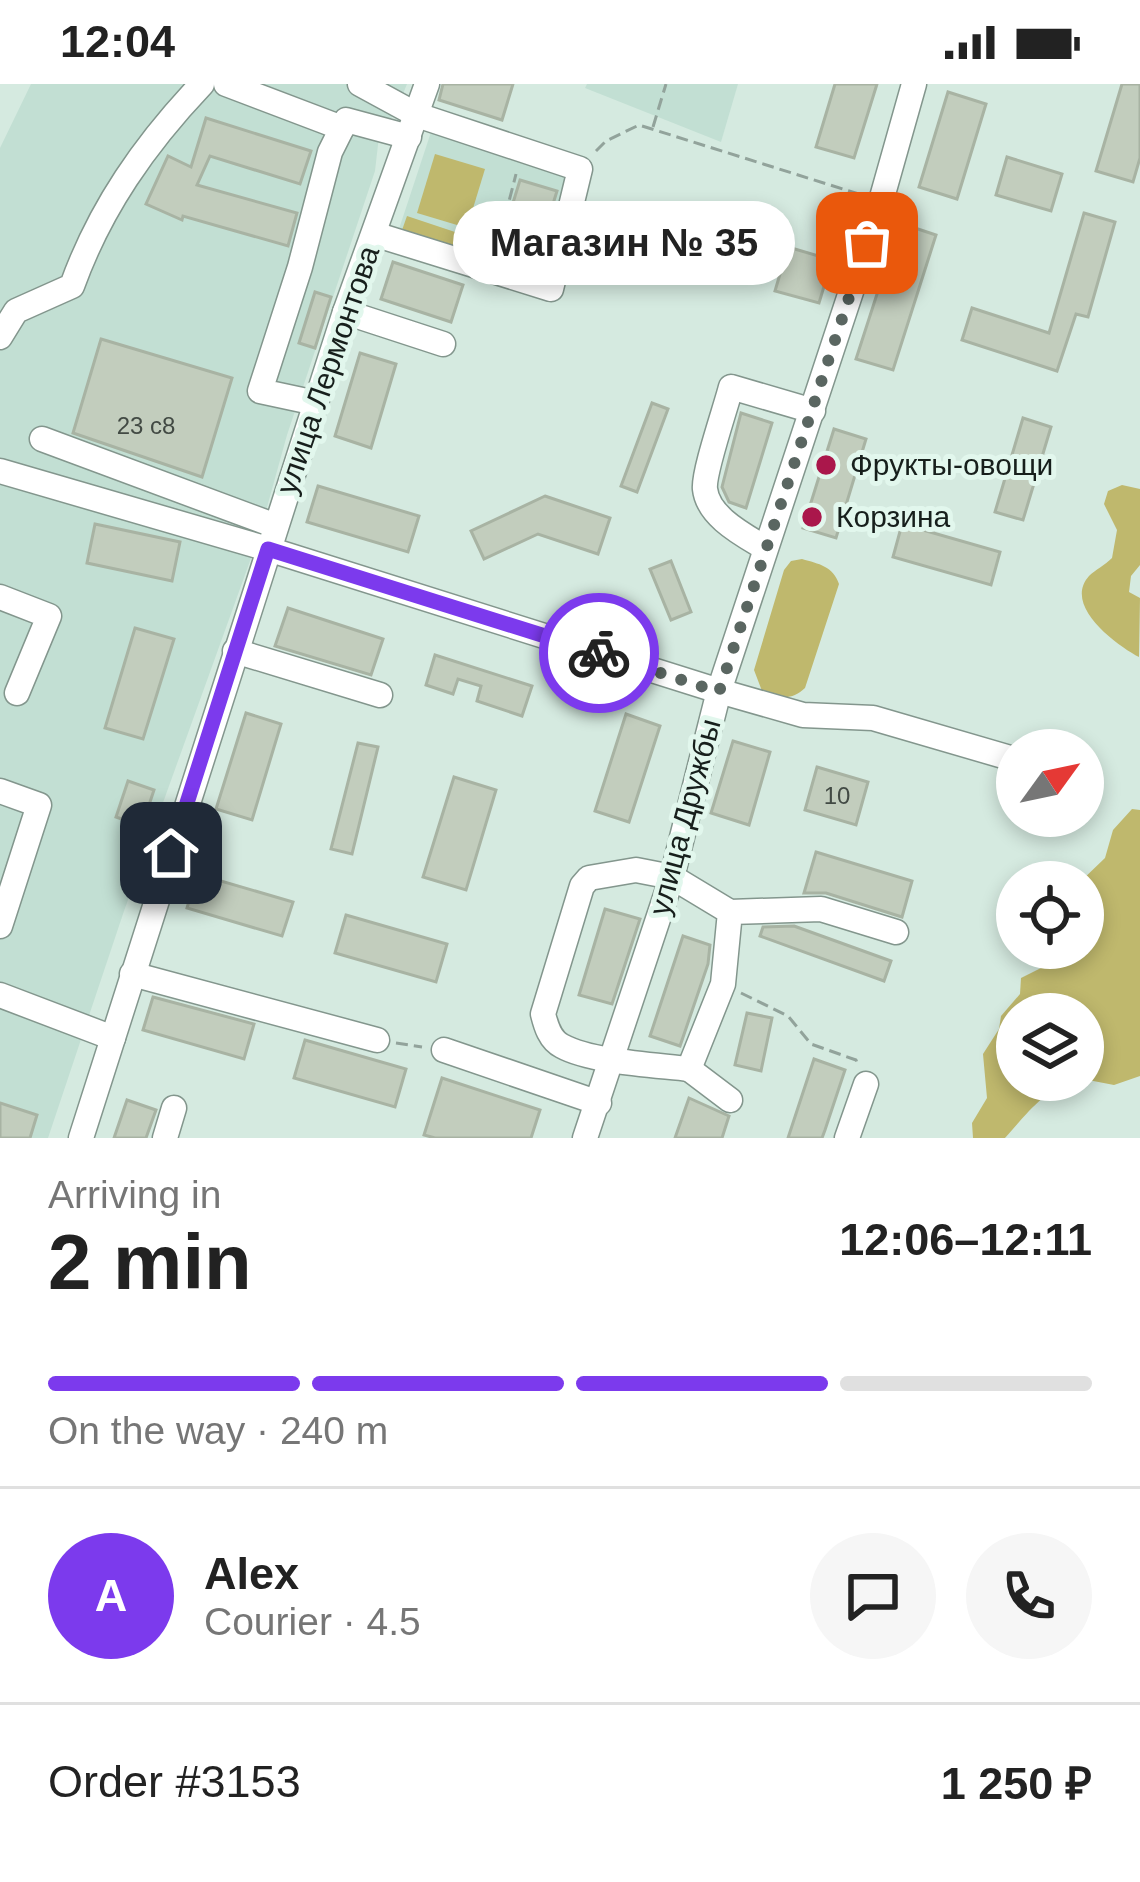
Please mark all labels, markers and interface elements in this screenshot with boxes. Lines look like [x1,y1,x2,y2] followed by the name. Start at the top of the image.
[60,16,175,67] text: 12:04
[816,192,918,294] pin
[453,201,795,285] callout: Магазин № 35
[834,210,900,276] icon: bag
[490,221,758,264] text: Магазин № 35
[270,241,386,498] street label: улица Лермонтова
[117,412,175,439] house number: 23 с8
[850,448,1053,481] place label: Фрукты-овощи
[813,452,839,478] marker: Фрукты-овощи
[836,500,951,533] place label: Корзина
[799,504,825,530] marker: Корзина
[539,593,659,713] courier
[566,620,632,686] icon: bike
[642,715,727,919] street label: улица Дружбы
[996,729,1104,837] north arrow
[996,729,1104,1101] map controls
[824,782,850,809] house number: 10
[120,802,222,904] pin
[138,820,204,886] icon: home
[996,861,1104,969] button: locate
[996,993,1104,1101] button: layers
[48,1173,221,1216] text: Arriving in
[839,1214,1092,1265] text: 12:06–12:11
[48,1218,252,1306] text: 2 min
[48,1409,388,1452] text: On the way · 240 m
[810,1533,936,1659] button: chat
[966,1533,1092,1659] button: phone
[204,1548,299,1599] text: Alex
[95,1570,127,1621] text: A
[204,1600,421,1643] text: Courier · 4.5
[48,1756,301,1807] text: Order #3153
[941,1758,1092,1809] text: 1 250 ₽

